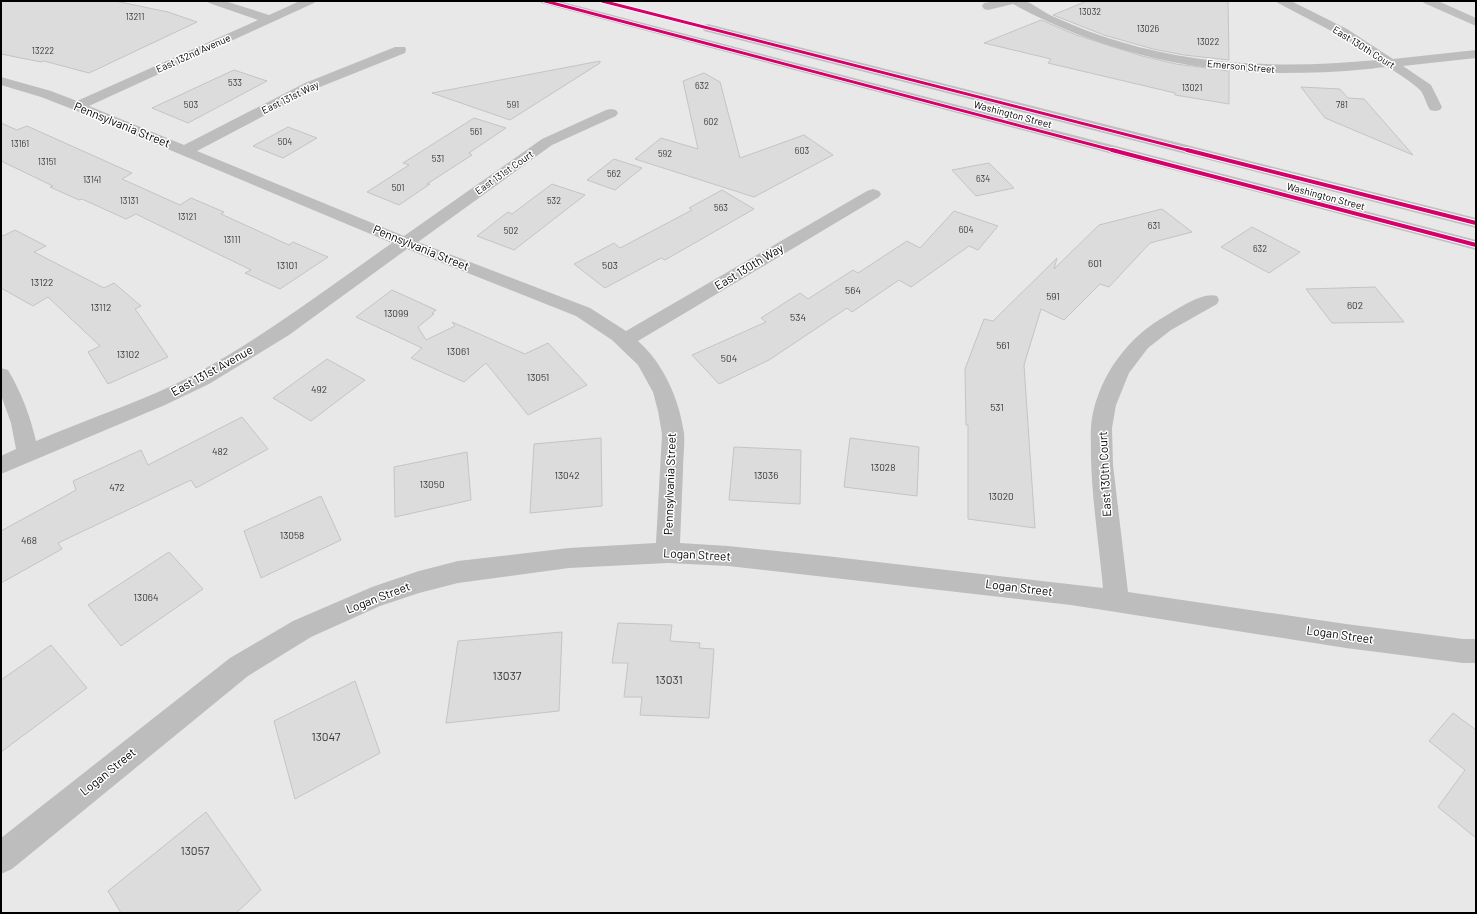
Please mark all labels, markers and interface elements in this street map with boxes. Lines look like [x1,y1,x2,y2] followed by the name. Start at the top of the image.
[1079,6,1101,17] house number: 13032
[126,11,144,22] house number: 13211
[1137,23,1160,34] house number: 13026
[1331,23,1398,71] street label: East 130th Court
[154,31,232,75] street label: East 132nd Avenue
[1197,36,1219,47] house number: 13022
[32,45,54,56] house number: 13222
[1207,57,1276,75] street label: Emerson Street
[228,77,242,88] house number: 533
[259,78,321,116] street label: East 131st Way
[695,80,709,91] house number: 632
[1182,82,1202,93] house number: 13021
[72,98,172,150] street label: Pennsylvania Street
[973,98,1054,130] street label: Washington Street
[184,99,199,110] house number: 503
[507,99,519,110] house number: 591
[1336,99,1348,110] house number: 781
[704,116,718,127] house number: 602
[470,126,482,137] house number: 561
[278,136,292,147] house number: 504
[11,138,29,149] house number: 13161
[795,145,810,156] house number: 603
[473,147,536,197] street label: East 131st Court
[658,148,672,159] house number: 592
[432,153,444,164] house number: 531
[38,156,56,167] house number: 13151
[607,168,621,179] house number: 562
[976,173,990,184] house number: 634
[83,174,101,185] house number: 13141
[1286,180,1367,212] street label: Washington Street
[392,182,404,193] house number: 501
[120,195,138,206] house number: 13131
[547,195,561,206] house number: 532
[714,202,728,213] house number: 563
[178,211,196,222] house number: 13121
[1148,220,1160,231] house number: 631
[371,221,471,273] street label: Pennsylvania Street
[959,224,973,235] house number: 604
[504,225,518,236] house number: 502
[223,234,241,245] house number: 13111
[712,240,786,292] street label: East 130th Way
[1253,243,1267,254] house number: 632
[1088,257,1102,269] house number: 601
[277,259,297,271] house number: 13101
[602,259,618,271] house number: 503
[31,276,53,288] house number: 13122
[845,284,861,296] house number: 564
[1046,290,1060,302] house number: 591
[1347,299,1363,311] house number: 602
[91,301,111,313] house number: 13112
[384,307,408,319] house number: 13099
[790,311,806,323] house number: 534
[996,339,1010,351] house number: 561
[168,342,255,398] street label: East 131st Avenue
[447,345,469,357] house number: 13061
[116,348,140,360] house number: 13102
[721,352,737,364] house number: 504
[527,371,549,383] house number: 13051
[311,383,327,395] house number: 492
[990,401,1004,413] house number: 531
[1095,431,1113,517] street label: East 130th Court
[660,433,678,535] street label: Pennsylvania Street
[212,445,228,457] house number: 482
[871,461,895,473] house number: 13028
[554,469,580,481] house number: 13042
[754,469,778,481] house number: 13036
[419,478,445,490] house number: 13050
[109,481,125,493] house number: 472
[988,490,1014,502] house number: 13020
[280,529,304,541] house number: 13058
[21,534,37,546] house number: 468
[663,545,731,563] street label: Logan Street
[985,576,1053,598] street label: Logan Street
[344,578,412,616] street label: Logan Street
[134,591,158,603] house number: 13064
[1306,622,1375,646] street label: Logan Street
[492,668,522,682] house number: 13037
[655,672,683,686] house number: 13031
[311,729,341,743] house number: 13047
[77,745,138,798] street label: Logan Street
[180,843,210,857] house number: 13057

